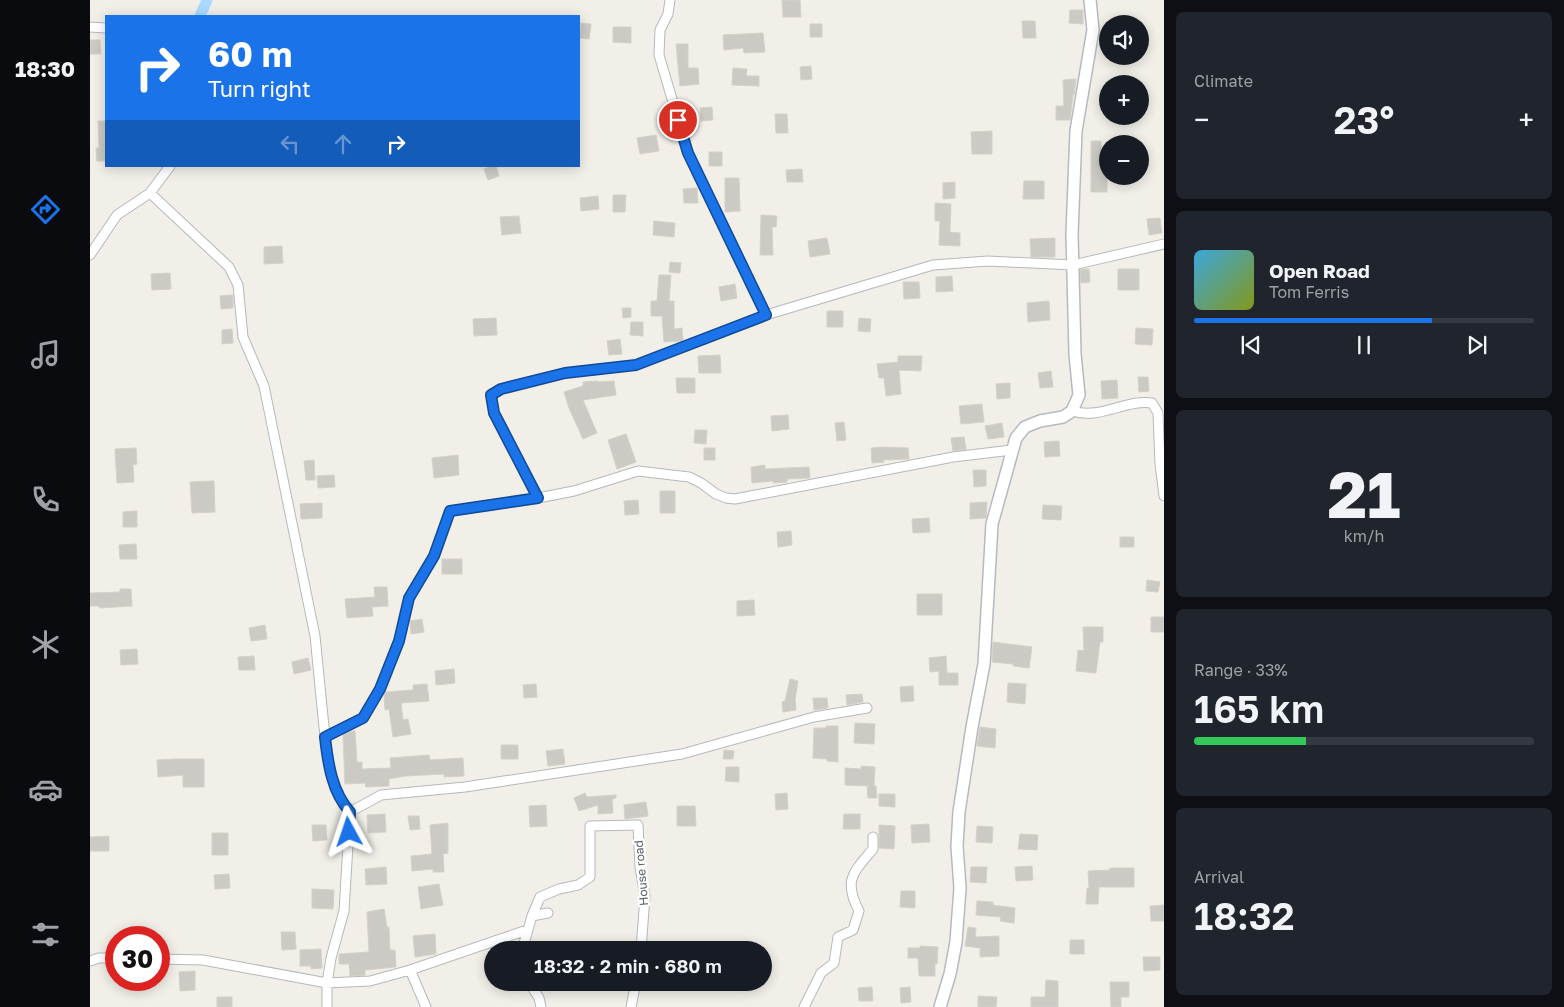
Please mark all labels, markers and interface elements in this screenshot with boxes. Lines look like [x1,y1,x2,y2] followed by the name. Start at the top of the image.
[1099,15,1149,185] map controls
[1099,15,1149,65] button: sound
[208,33,292,75] text: 60 m
[125,35,190,100] icon: right
[15,55,75,82] text: 18:30
[1194,71,1253,91] text: Climate
[208,75,311,102] text: Turn right
[1099,75,1149,125] button: +
[1334,97,1394,142] text: 23°
[657,99,699,141] pin
[1194,103,1209,136] text: −
[1519,103,1534,136] text: +
[664,106,692,134] icon: arrive
[276,130,304,158] icon: left
[329,130,357,158] icon: ahead
[382,130,410,158] icon: right
[1099,135,1149,185] button: −
[28,192,63,227] icon: directions
[1269,259,1370,282] text: Open Road
[1269,282,1349,302] text: Tom Ferris
[1237,331,1265,359] icon: previous
[1350,331,1378,359] icon: pause
[1463,331,1491,359] icon: next
[28,337,63,372] icon: music
[1327,454,1401,532] text: 21
[28,482,63,517] icon: phone
[1344,526,1384,546] text: km/h
[28,627,63,662] icon: climate
[1194,660,1288,680] text: Range · 33%
[1194,686,1324,731] text: 165 km
[28,772,63,807] icon: car
[322,805,374,857] position arrow
[631,840,651,906] street label: House road
[1194,867,1244,887] text: Arrival
[1194,893,1295,938] text: 18:32
[28,917,63,952] icon: filters
[105,926,170,991] speed limit sign: 30
[534,954,722,977] text: 18:32 · 2 min · 680 m

